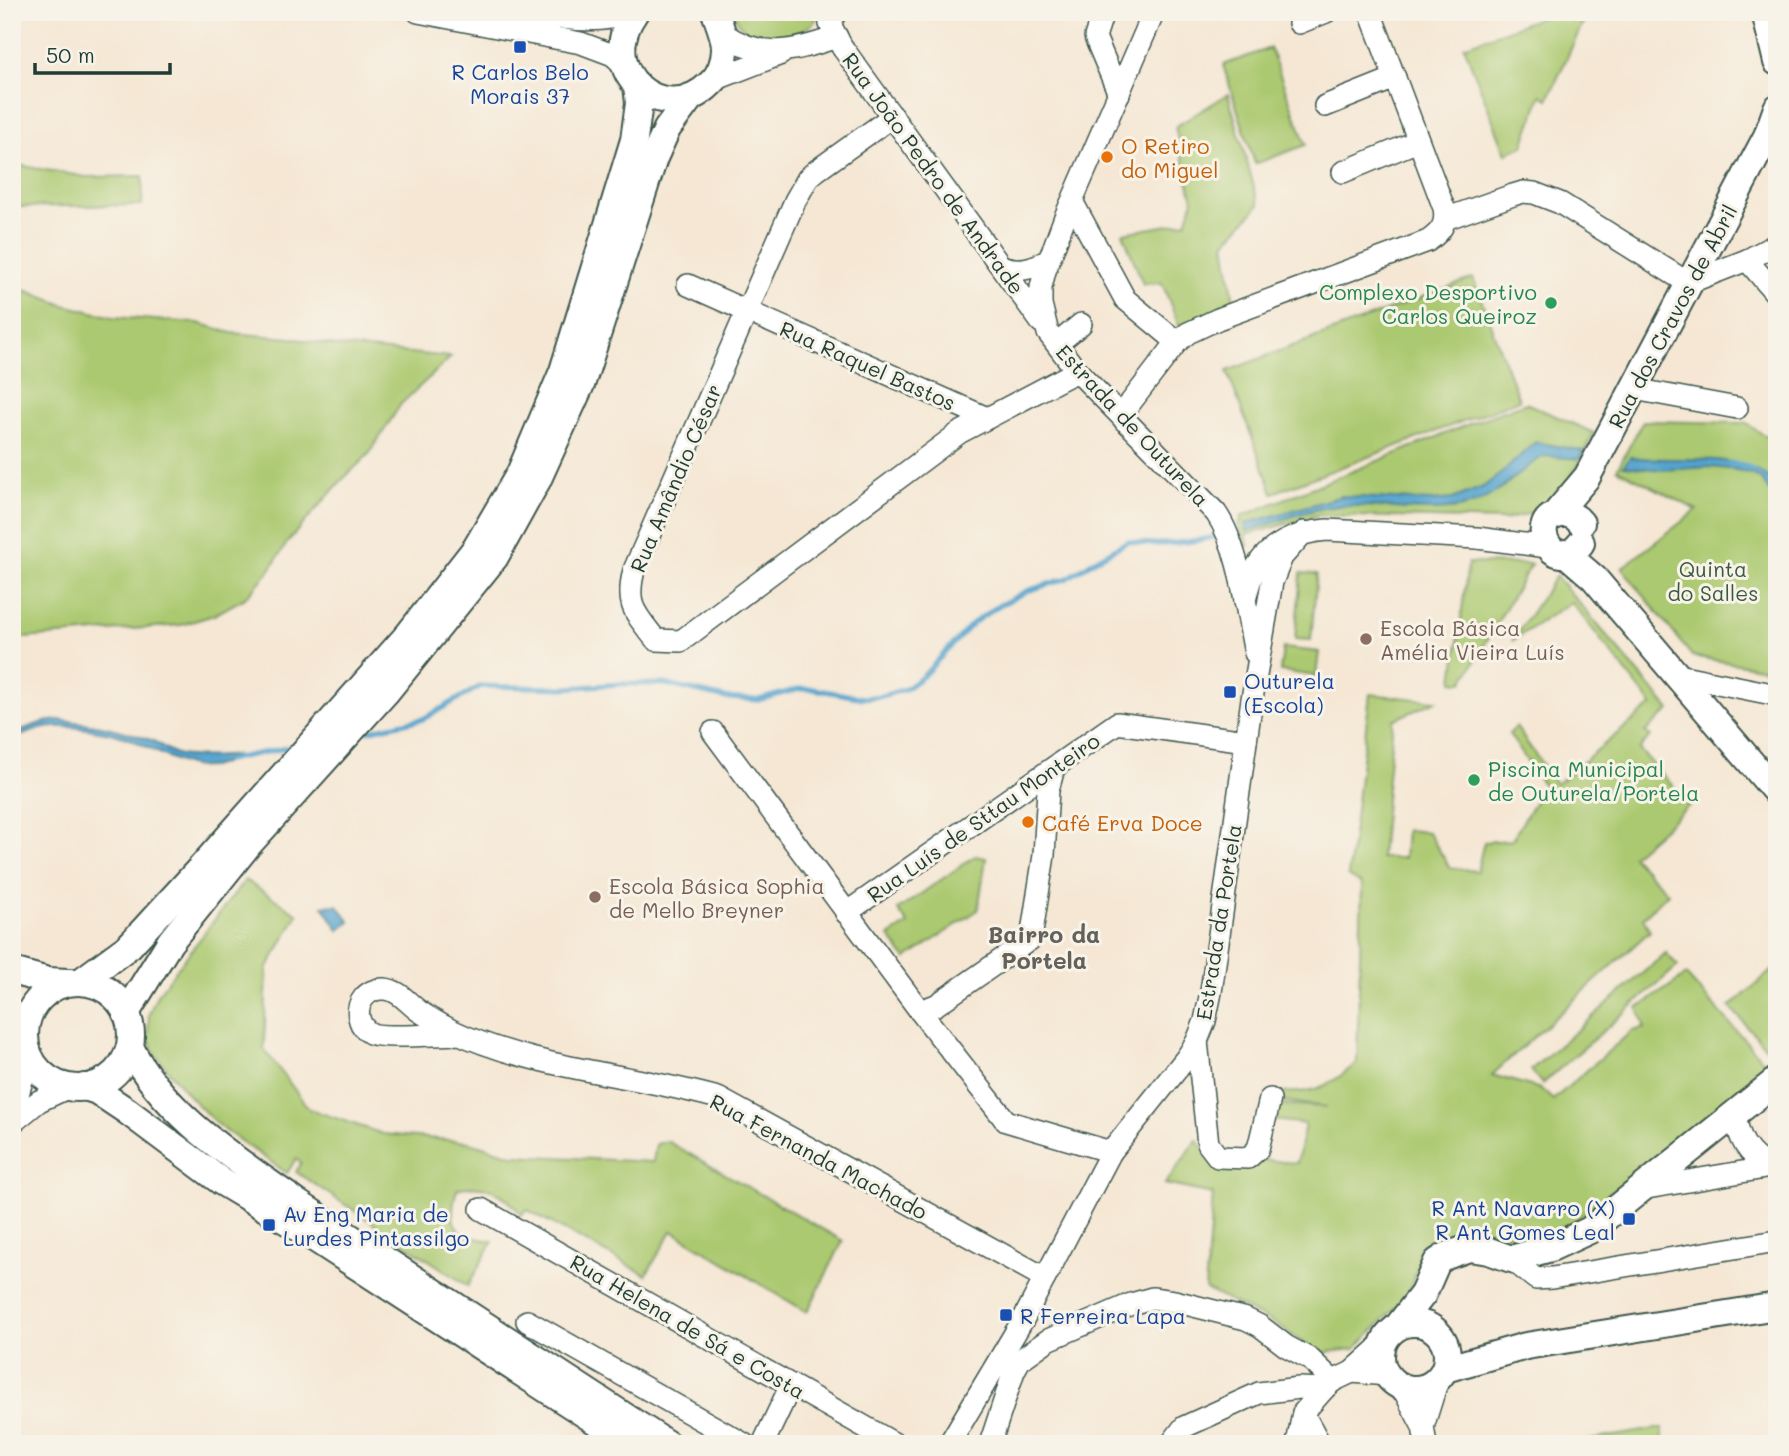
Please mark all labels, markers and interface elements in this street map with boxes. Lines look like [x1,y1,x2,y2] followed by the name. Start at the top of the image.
[35,32,170,76] scale bar
[512,39,528,55] marker: R Carlos Belo Morais 37
[46,41,95,68] text: 50 m
[837,47,1031,299] street label: Rua João Pedro de Andrade
[451,58,589,109] place label: R Carlos Belo Morais 37
[1121,132,1219,183] place label: O Retiro do Miguel
[1099,149,1115,165] marker: O Retiro do Miguel
[1601,199,1743,433] street label: Rua dos Cravos de Abril
[1319,278,1537,329] place label: Complexo Desportivo Carlos Queiroz
[1543,295,1559,311] marker: Complexo Desportivo Carlos Queiroz
[776,314,960,416] street label: Rua Raquel Bastos
[1051,338,1215,512] street label: Estrada de Outurela
[623,380,727,576] street label: Rua Amândio César
[1667,555,1759,606] park label: Quinta do Salles
[1380,614,1565,665] place label: Escola Básica Amélia Vieira Luís
[1358,631,1374,647] marker: Escola Básica Amélia Vieira Luís
[1244,667,1335,718] place label: Outurela (Escola)
[1222,684,1238,700] marker: Outurela (Escola)
[861,726,1105,908] street label: Rua Luís de Sttau Monteiro
[1488,755,1699,806] place label: Piscina Municipal de Outurela/Portela
[1466,772,1482,788] marker: Piscina Municipal de Outurela/Portela
[1042,809,1203,836] place label: Café Erva Doce
[1020,814,1036,830] marker: Café Erva Doce
[1189,822,1247,1022] street label: Estrada da Portela
[609,872,825,923] place label: Escola Básica Sophia de Mello Breyner
[587,889,603,905] marker: Escola Básica Sophia de Mello Breyner
[988,919,1100,975] district label: Bairro da Portela
[706,1087,932,1225] street label: Rua Fernanda Machado
[1431,1194,1615,1245] place label: R Ant Navarro (X) R Ant Gomes Leal
[283,1200,469,1251] place label: Av Eng Maria de Lurdes Pintassilgo
[1621,1211,1637,1227] marker: R Ant Navarro (X) R Ant Gomes Leal
[261,1217,277,1233] marker: Av Eng Maria de Lurdes Pintassilgo
[566,1248,810,1404] street label: Rua Helena de Sá e Costa
[1020,1302,1186,1329] place label: R Ferreira Lapa
[998,1307,1014,1323] marker: R Ferreira Lapa

